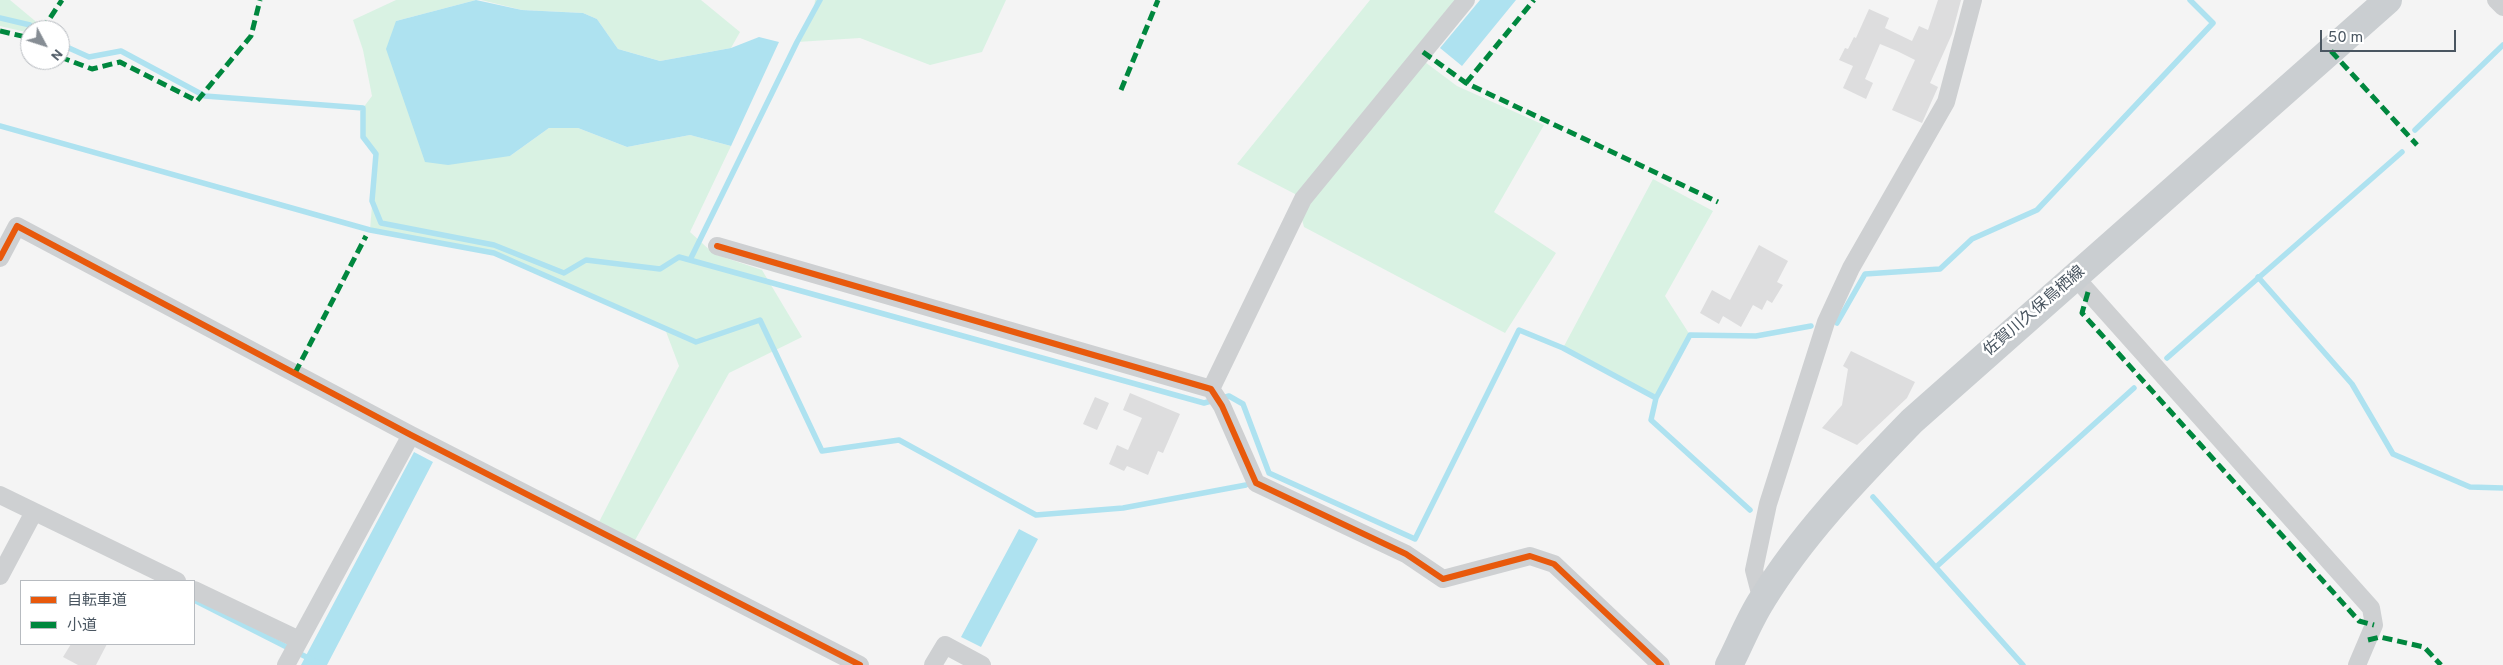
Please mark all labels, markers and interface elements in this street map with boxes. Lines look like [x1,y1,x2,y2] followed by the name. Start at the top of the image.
[20,20,70,70] north arrow
[2323,20,2459,52] scale bar
[2328,29,2363,48] text: 50 m
[46,45,66,64] text: N
[1980,263,2090,361] street label: 佐賀川久保鳥栖線
[20,580,195,645] legend
[67,592,127,611] text: 自転車道
[67,617,97,636] text: 小道

